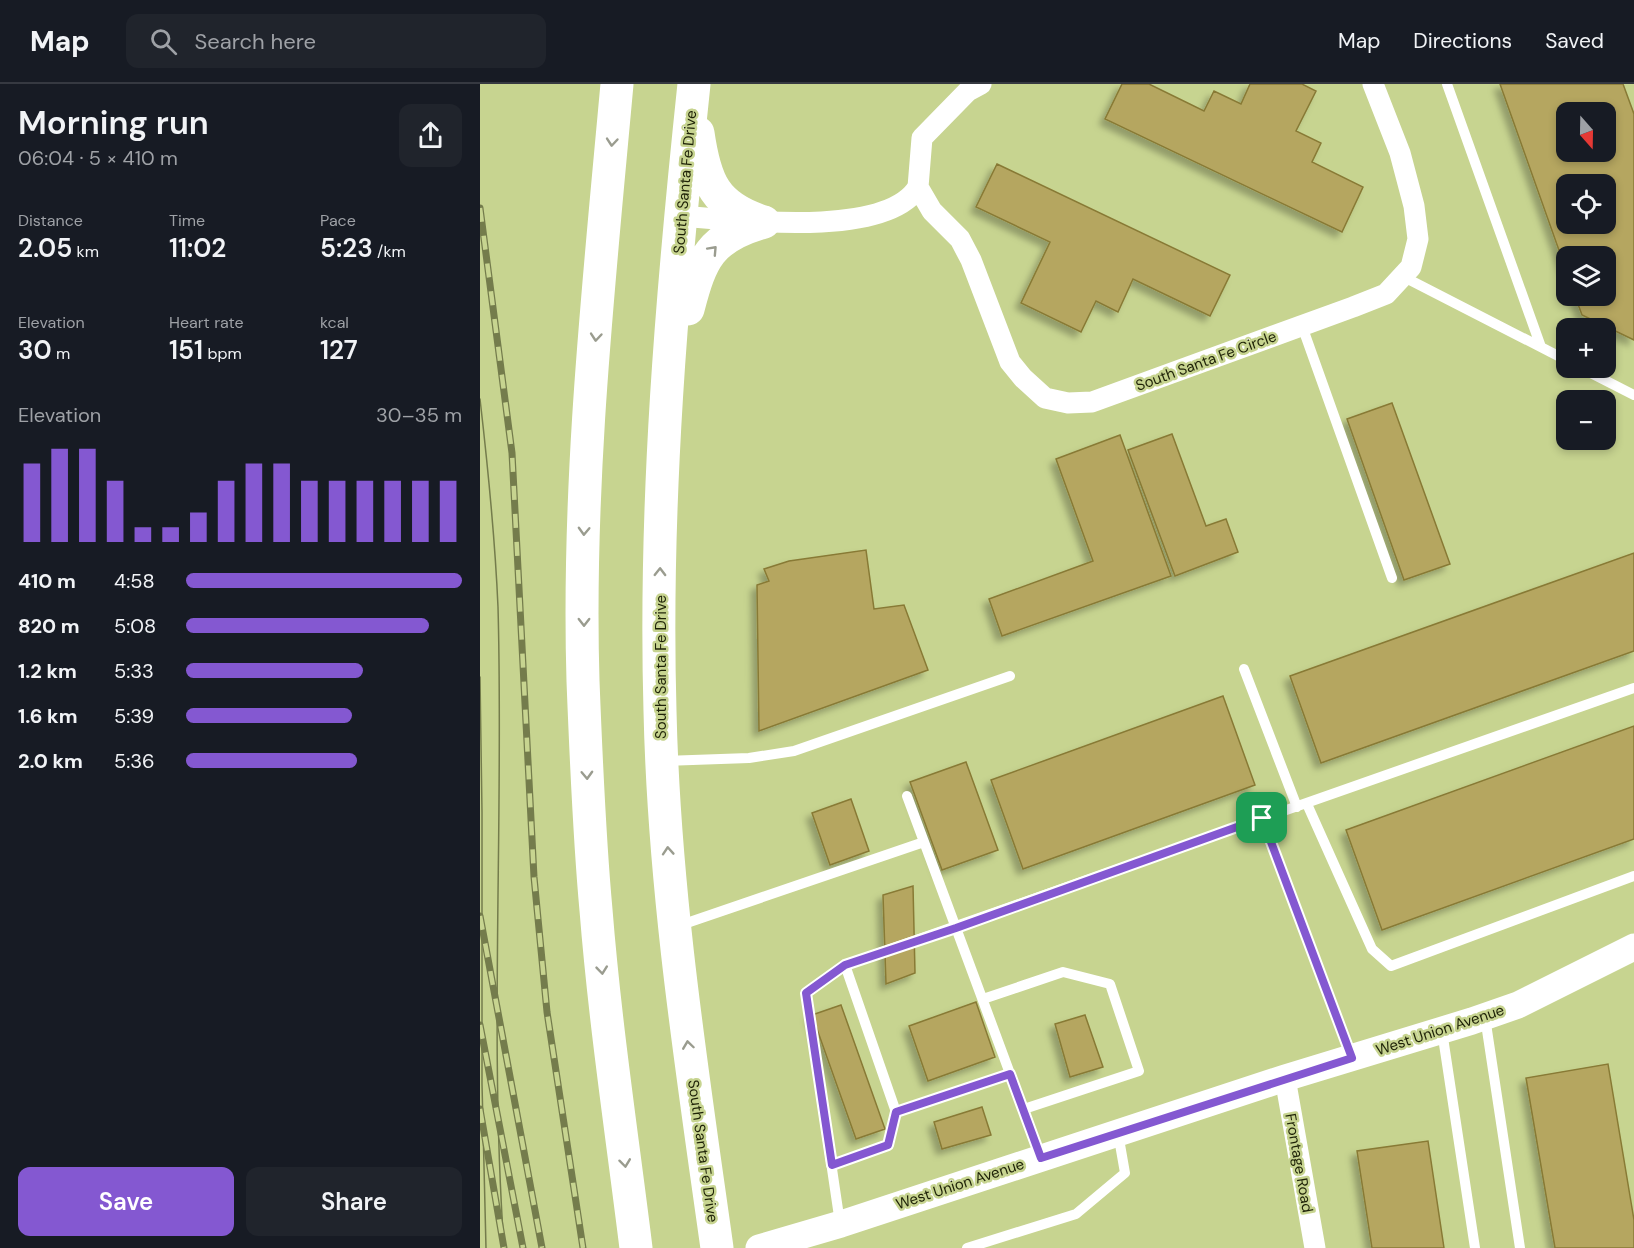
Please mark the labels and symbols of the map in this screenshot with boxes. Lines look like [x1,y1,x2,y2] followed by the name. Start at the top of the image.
[1556,102,1616,162] north arrow
[669,109,701,255] street label: South Santa Fe Drive
[606,138,619,147] one-way arrow
[706,246,717,256] one-way arrow
[1133,326,1279,396] street label: South Santa Fe Circle
[589,332,602,341] one-way arrow
[578,527,590,536] one-way arrow
[654,567,666,576] one-way arrow
[651,595,671,739] street label: South Santa Fe Drive
[577,618,590,627] one-way arrow
[581,771,594,780] one-way arrow
[1236,792,1287,843] pin
[662,846,675,855] one-way arrow
[595,965,608,974] one-way arrow
[1373,1000,1507,1060] street label: West Union Avenue
[683,1040,695,1049] one-way arrow
[683,1078,723,1224] street label: South Santa Fe Drive
[1280,1112,1318,1214] street label: Frontage Road
[893,1154,1027,1214] street label: West Union Avenue
[619,1159,631,1168] one-way arrow

